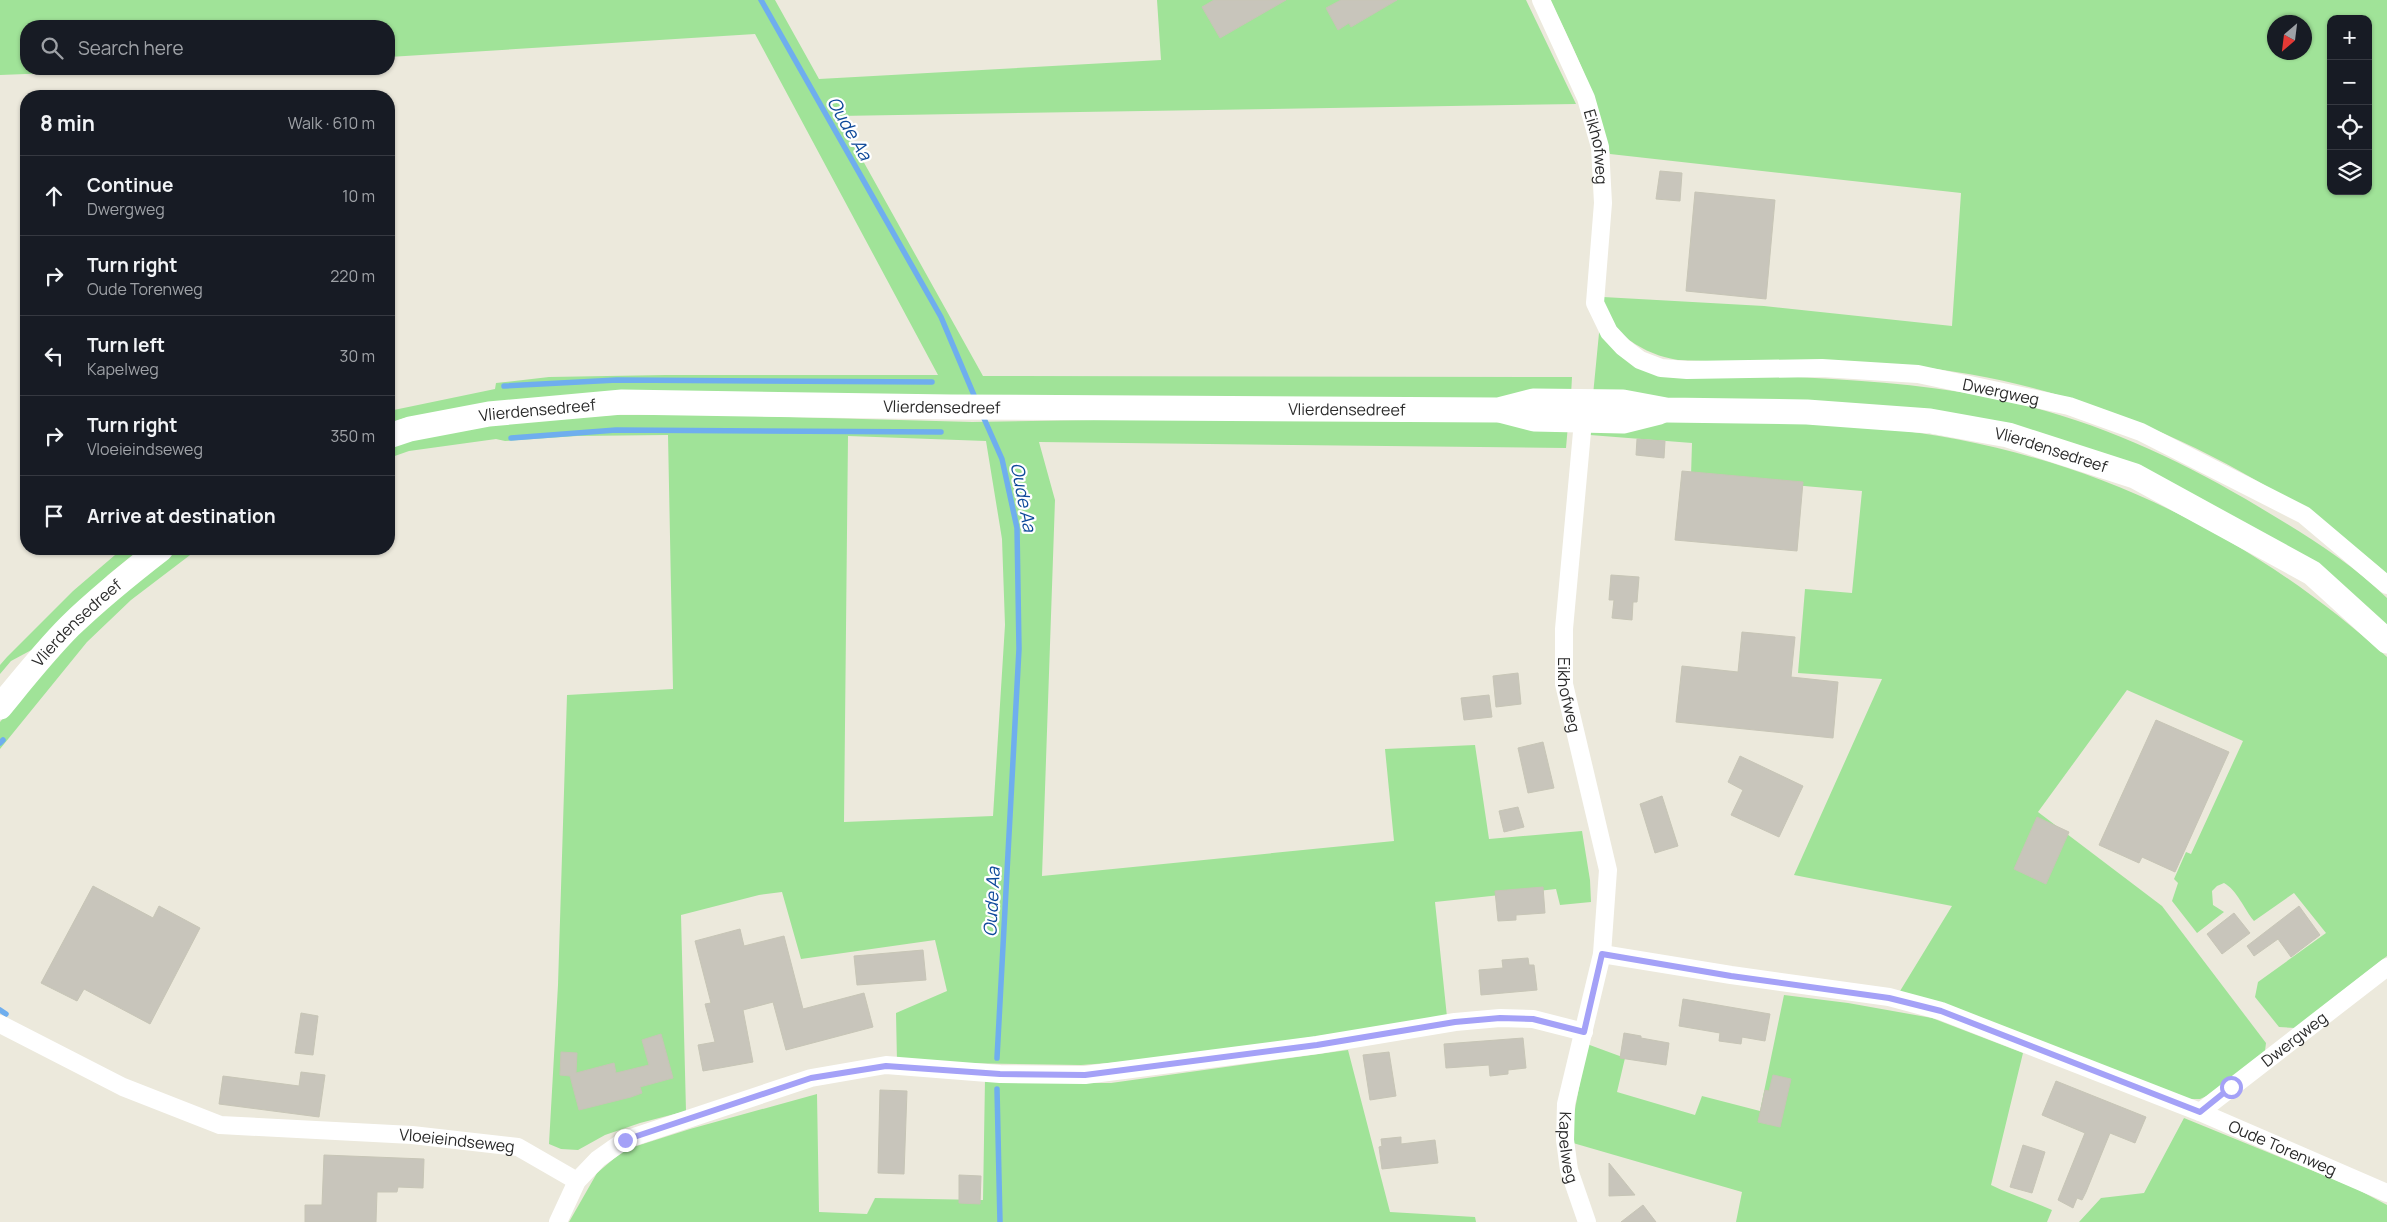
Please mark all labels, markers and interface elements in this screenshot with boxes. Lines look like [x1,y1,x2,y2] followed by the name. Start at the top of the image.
[2267,15,2312,60] north arrow
[2327,15,2372,195] map controls
[2327,15,2372,60] button: +
[20,20,395,75] search box
[38,34,66,62] icon: search
[78,35,184,61] text: Search here
[2327,60,2372,105] button: −
[822,92,878,165] water label: Oude Aa
[2327,105,2372,150] button: locate
[1579,107,1613,185] street label: Eikhofweg
[40,109,95,137] text: 8 min
[288,112,375,134] text: Walk · 610 m
[2327,150,2372,195] button: layers
[87,172,173,198] text: Continue
[40,182,68,210] icon: ahead
[342,185,375,207] text: 10 m
[87,198,165,220] text: Dwergweg
[87,252,177,278] text: Turn right
[40,262,68,290] icon: right
[330,265,375,287] text: 220 m
[87,278,203,300] text: Oude Torenweg
[87,332,165,358] text: Turn left
[40,342,68,370] icon: left
[340,345,375,367] text: 30 m
[87,358,159,380] text: Kapelweg
[1961,373,2041,410] street label: Dwergweg
[477,393,597,427] street label: Vlierdensedreef
[883,395,1001,418] street label: Vlierdensedreef
[1288,398,1406,420] street label: Vlierdensedreef
[87,412,177,438] text: Turn right
[40,422,68,450] icon: right
[1993,422,2111,478] street label: Vlierdensedreef
[330,425,375,447] text: 350 m
[87,438,203,460] text: Vloeieindseweg
[1006,460,1043,535] water label: Oude Aa
[40,502,68,530] icon: arrive
[87,503,276,529] text: Arrive at destination
[27,574,126,671] street label: Vlierdensedreef
[1553,657,1586,735] street label: Eikhofweg
[977,865,1005,938] water label: Oude Aa
[2257,1007,2332,1072] street label: Dwergweg
[2220,1076,2243,1099] route start
[1554,1111,1584,1186] street label: Kapelweg
[2225,1115,2340,1181] street label: Oude Torenweg
[399,1123,516,1158] street label: Vloeieindseweg
[614,1129,637,1152] route end

